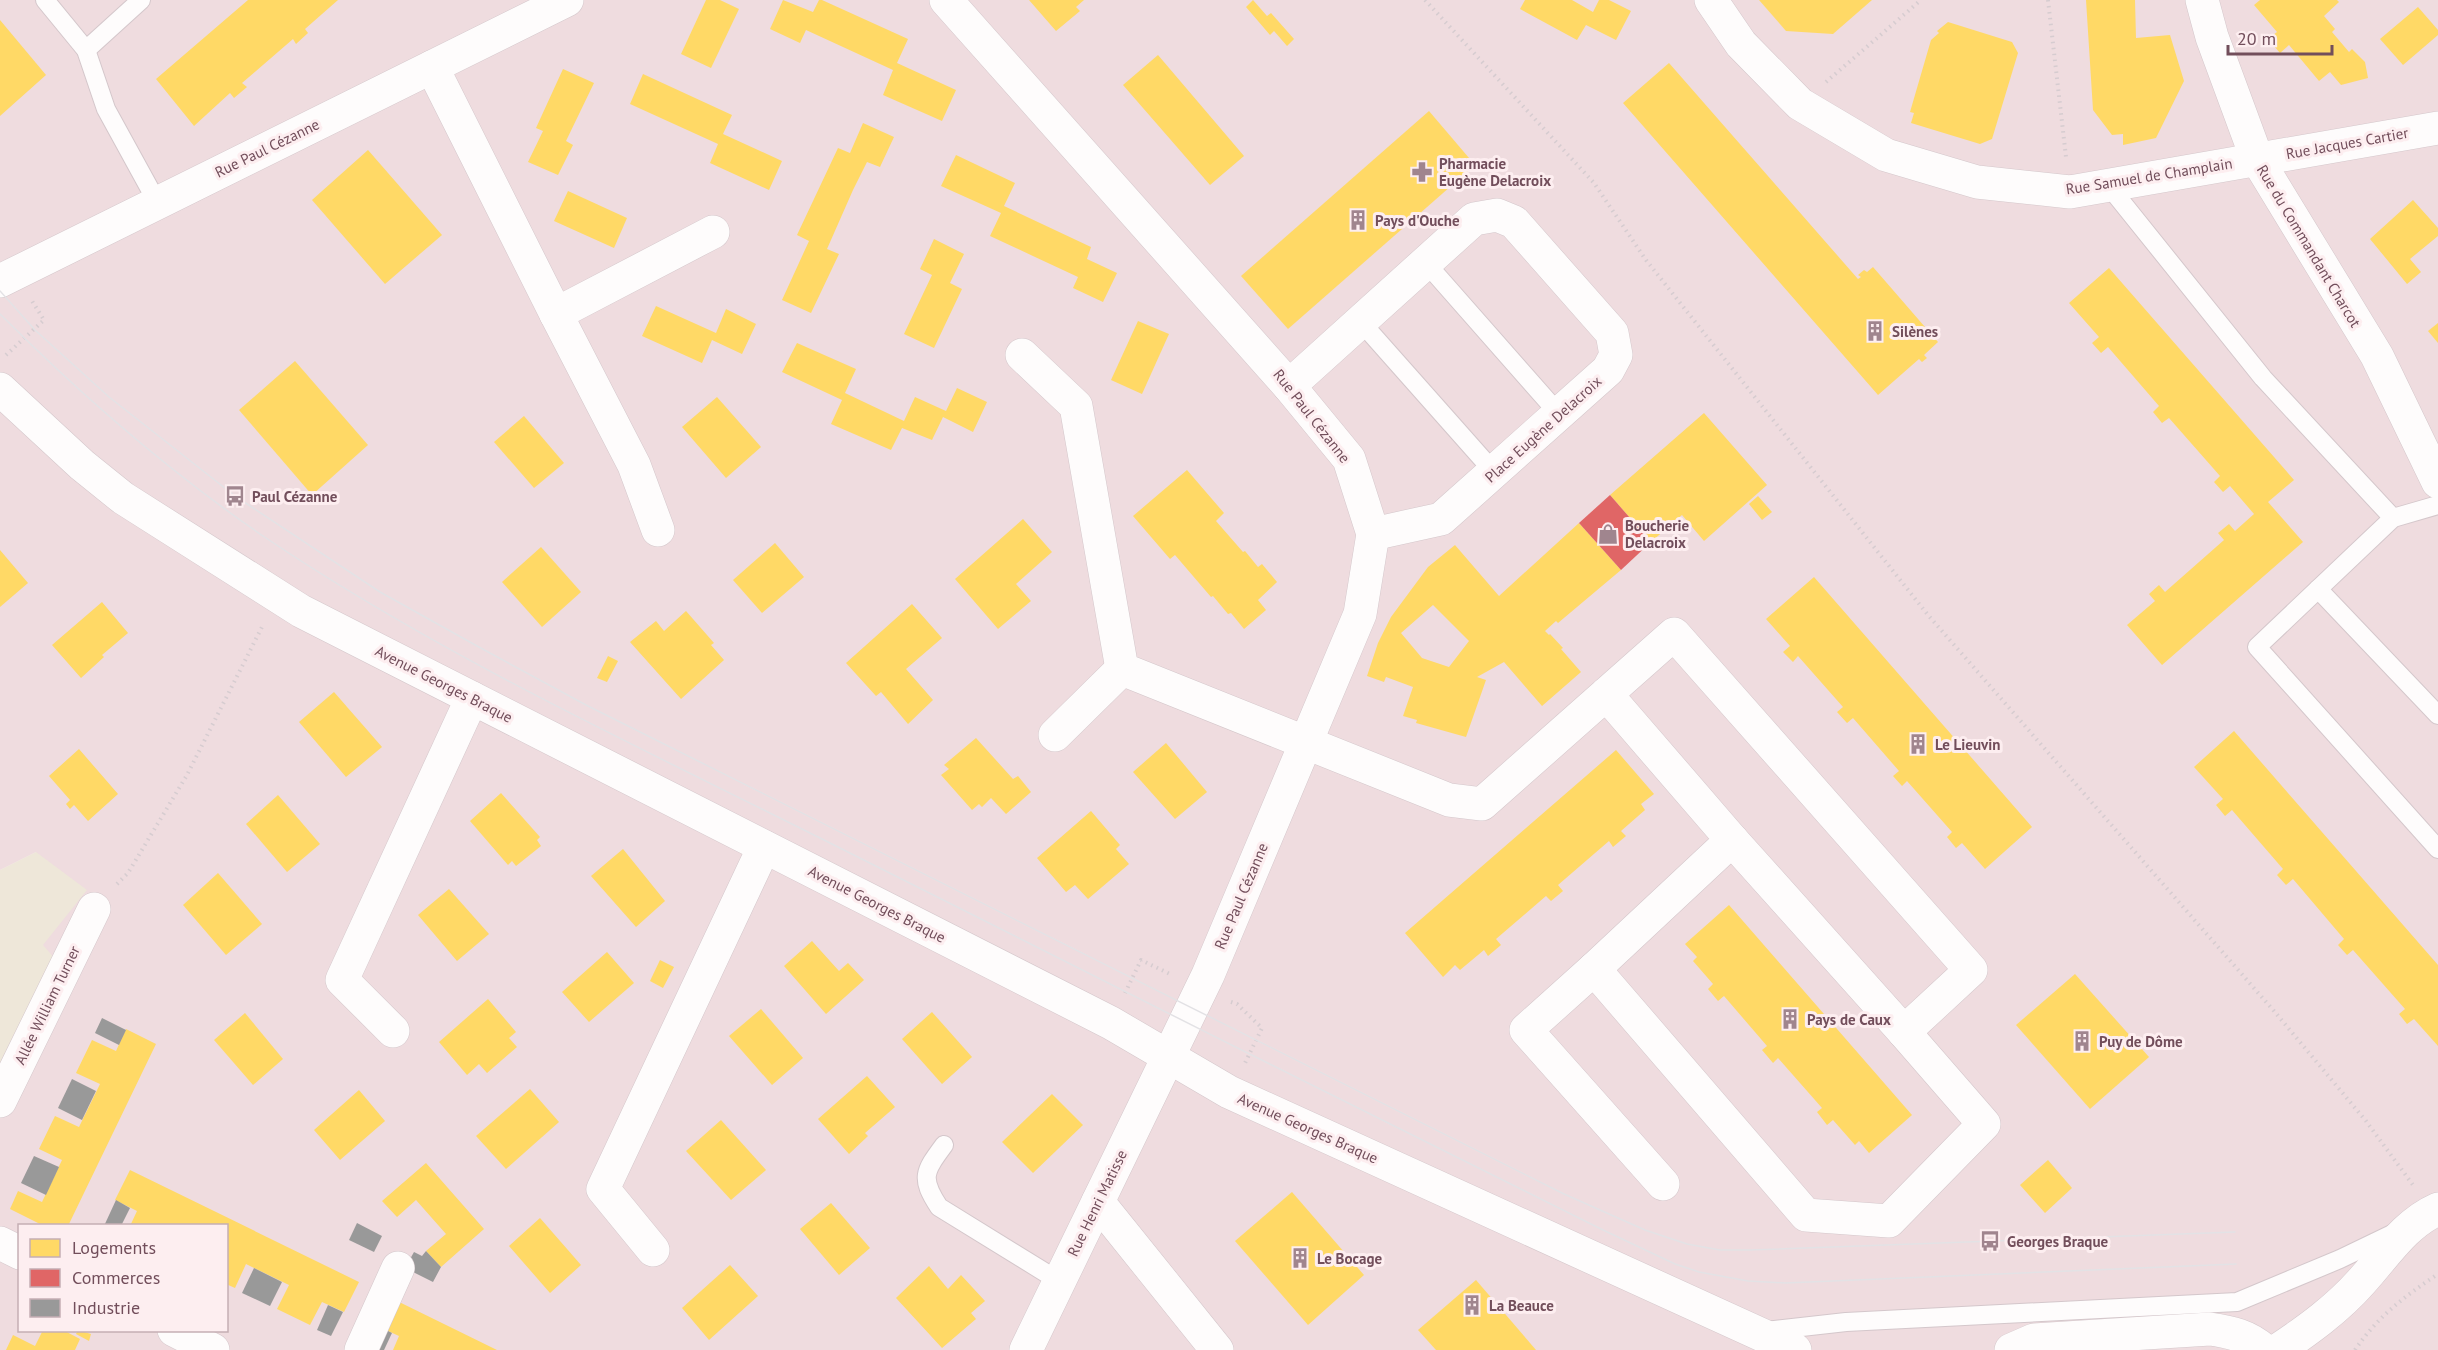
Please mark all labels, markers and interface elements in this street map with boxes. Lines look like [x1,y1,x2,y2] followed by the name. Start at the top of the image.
[2228,18,2332,56] scale bar
[2237,27,2276,50] text: 20 m
[212,114,322,182] street label: Rue Paul Cézanne
[2284,123,2410,163] street label: Rue Jacques Cartier
[2064,153,2234,199] street label: Rue Samuel de Champlain
[1439,154,1551,190] place label: Pharmacie Eugène Delacroix
[1410,160,1434,184] pharmacy icon: Pharmacie Eugène Delacroix
[2253,161,2365,331] street label: Rue du Commandant Charcot
[1346,208,1370,232] building icon: Pays d'Ouche
[1375,211,1460,230] place label: Pays d'Ouche
[1863,319,1887,343] building icon: Silènes
[1892,322,1938,341] place label: Silènes
[1269,365,1355,467] street label: Rue Paul Cézanne
[1481,371,1606,487] street label: Place Eugène Delacroix
[223,484,247,508] bus stop icon: Paul Cézanne
[252,487,338,506] place label: Paul Cézanne
[1625,516,1690,552] place label: Boucherie Delacroix
[1596,522,1620,546] shop icon: Boucherie Delacroix
[372,641,516,727] street label: Avenue Georges Braque
[1906,732,1930,756] building icon: Le Lieuvin
[1935,735,2000,754] place label: Le Lieuvin
[1210,840,1272,952] street label: Rue Paul Cézanne
[805,861,949,947] street label: Avenue Georges Braque
[10,943,84,1067] street label: Allée William Turner
[1778,1007,1802,1031] building icon: Pays de Caux
[1807,1010,1891,1029] place label: Pays de Caux
[2070,1029,2094,1053] building icon: Puy de Dôme
[2099,1032,2183,1051] place label: Puy de Dôme
[1235,1088,1381,1168] street label: Avenue Georges Braque
[1063,1147,1131,1259] street label: Rue Henri Matisse
[18,1224,228,1332] legend
[1978,1229,2002,1253] bus stop icon: Georges Braque
[2007,1232,2108,1251] place label: Georges Braque
[72,1236,156,1259] text: Logements
[1288,1246,1312,1270] building icon: Le Bocage
[1317,1249,1382,1268] place label: Le Bocage
[72,1266,160,1289] text: Commerces
[1460,1293,1484,1317] building icon: La Beauce
[72,1296,140,1319] text: Industrie
[1489,1296,1554,1315] place label: La Beauce

